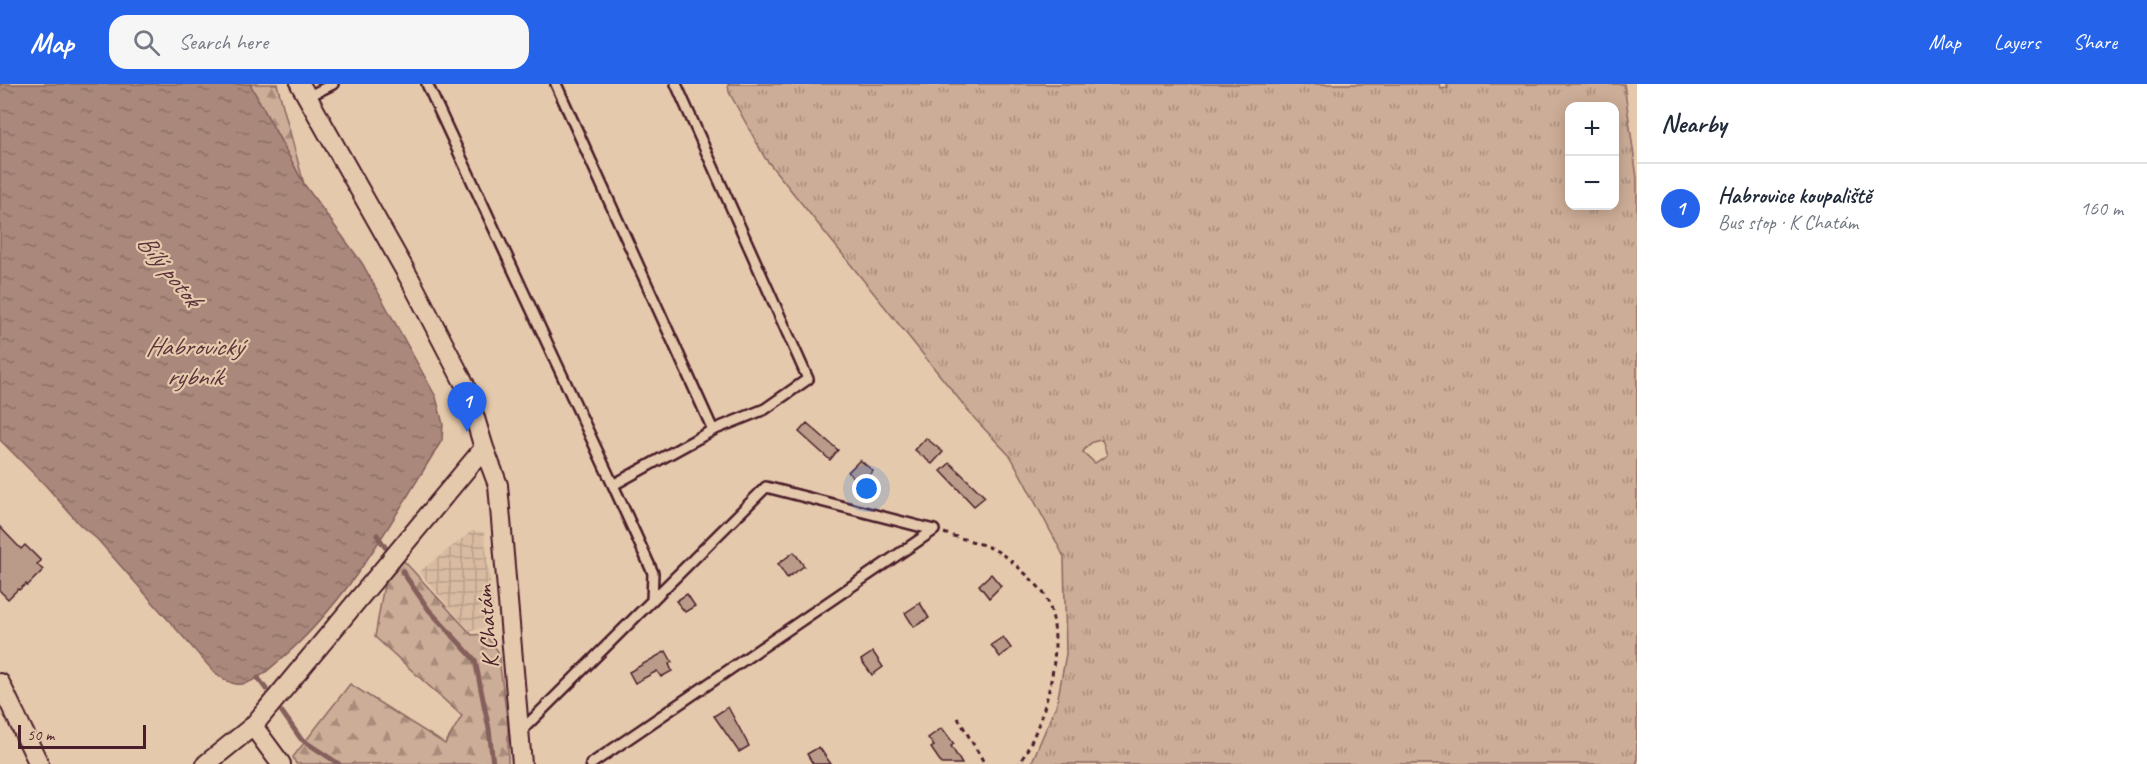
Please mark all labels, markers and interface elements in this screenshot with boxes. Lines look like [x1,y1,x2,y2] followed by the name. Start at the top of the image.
[109,15,529,69] search box
[30,25,73,60] text: Map
[130,26,163,59] icon: search
[178,28,268,56] text: Search here
[1928,29,1961,55] text: Map
[1994,29,2040,55] text: Layers
[2073,29,2117,55] text: Share
[1565,102,1619,210] map controls
[1565,102,1619,156] button: +
[1661,107,1726,140] text: Nearby
[1565,156,1619,210] button: −
[1718,182,1871,210] text: Habrovice koupaliště
[1676,196,1685,221] text: 1
[2080,196,2123,221] text: 160 m
[1718,210,1858,235] text: Bus stop · K Chatám
[130,227,212,317] water label: Bílý potok
[146,330,249,393] water label: Habrovický rybník
[448,382,486,432] pin: 1
[852,474,881,503] your location
[468,582,506,670] street label: K Chatám
[18,722,146,750] scale bar
[27,725,54,745] text: 50 m

